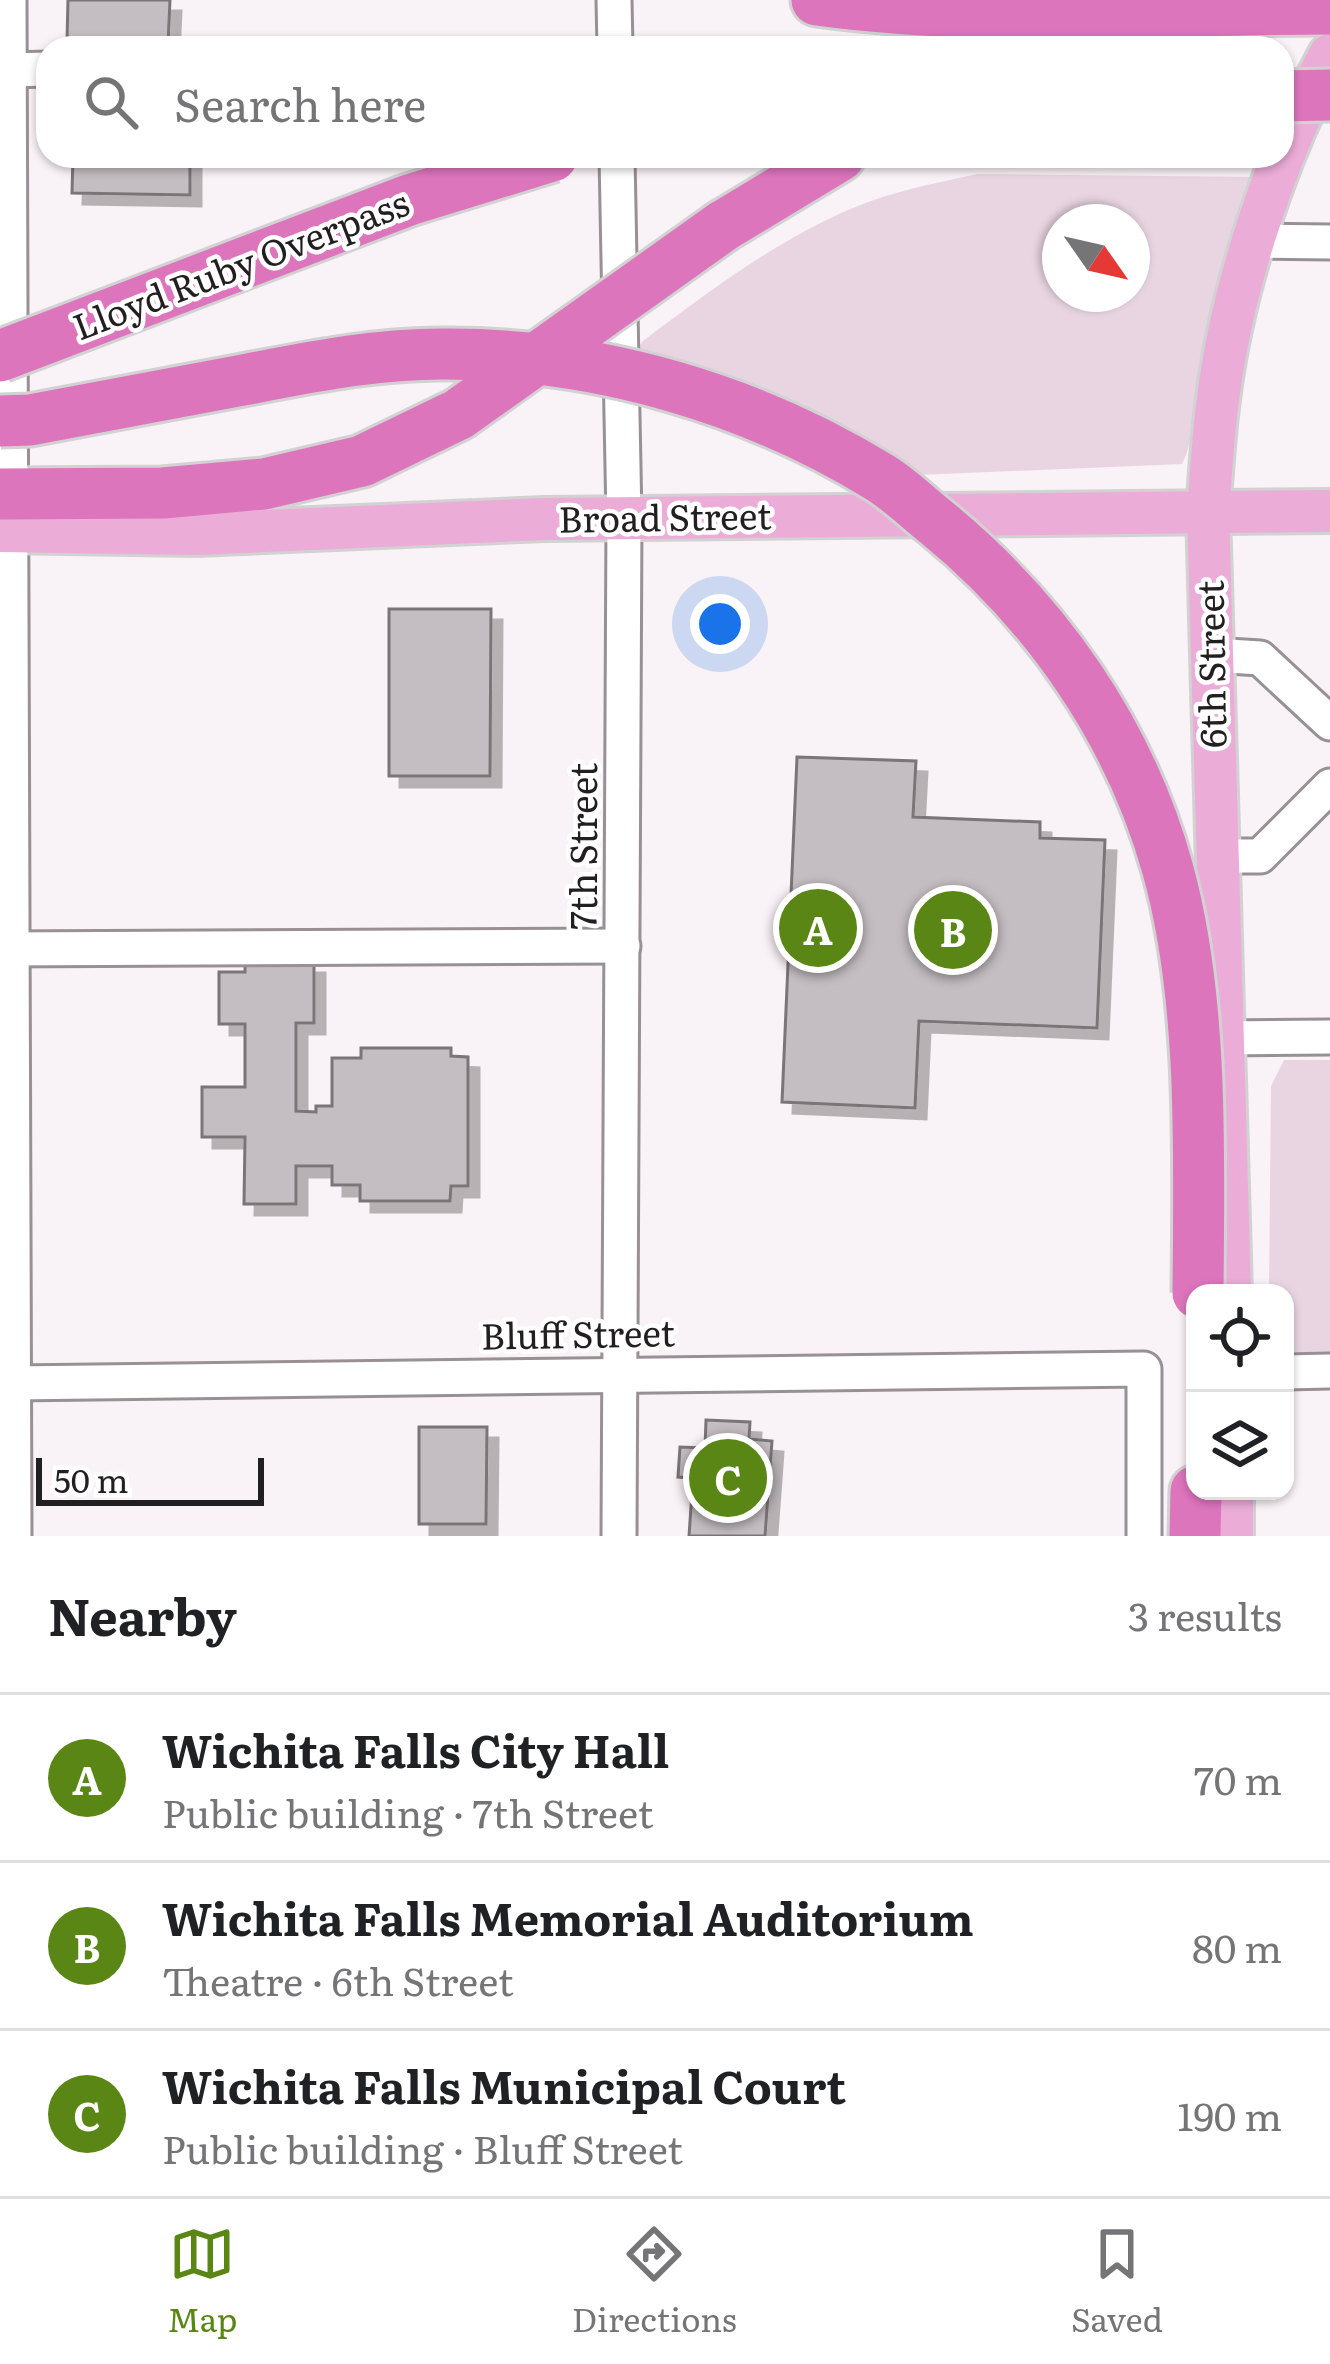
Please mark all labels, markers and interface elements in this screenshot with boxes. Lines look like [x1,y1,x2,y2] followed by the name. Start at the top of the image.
[36,36,1294,168] search box
[78,69,144,135] icon: search
[174,69,426,136] text: Search here
[64,174,416,351] street label: Lloyd Ruby Overpass
[1042,204,1150,312] north arrow
[558,487,772,544] street label: Broad Street
[1182,579,1237,748] street label: 6th Street
[690,594,750,654] your location
[555,762,608,929] street label: 7th Street
[779,883,857,973] pin: A
[914,885,992,975] pin: B
[1186,1284,1294,1500] map controls
[1186,1284,1294,1392] button: locate
[480,1304,676,1361] street label: Bluff Street
[1186,1392,1294,1500] button: layers
[689,1433,767,1523] pin: C
[36,1452,264,1505] scale bar
[54,1454,128,1503] text: 50 m
[48,1576,237,1652] text: Nearby
[1128,1585,1282,1643] text: 3 results
[162,1715,669,1782] text: Wichita Falls City Hall
[72,1749,102,1807] text: A
[1194,1749,1282,1807] text: 70 m
[162,1782,653,1840] text: Public building · 7th Street
[162,1883,974,1950] text: Wichita Falls Memorial Auditorium
[74,1917,100,1975] text: B
[1192,1917,1282,1975] text: 80 m
[162,1950,514,2008] text: Theatre · 6th Street
[162,2051,846,2118] text: Wichita Falls Municipal Court
[73,2085,101,2143] text: C
[1178,2085,1282,2143] text: 190 m
[162,2118,683,2176] text: Public building · Bluff Street
[167,2221,237,2342] tab: Map
[572,2221,737,2342] tab: Directions
[1071,2221,1163,2342] tab: Saved

